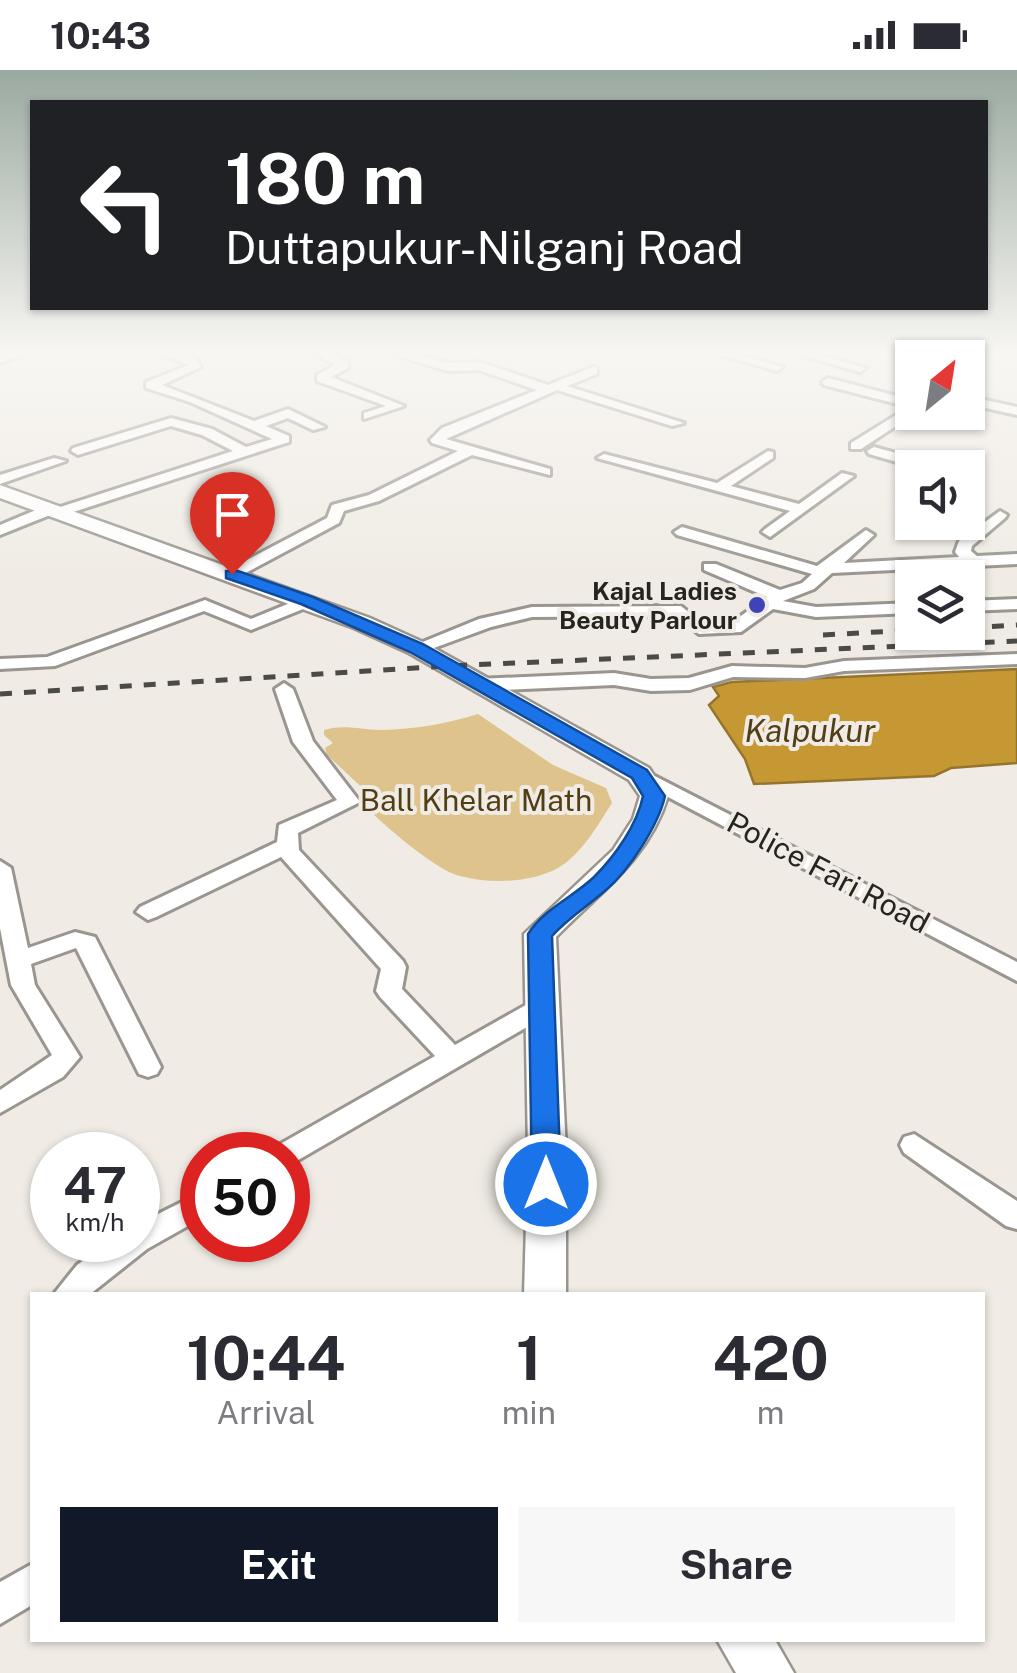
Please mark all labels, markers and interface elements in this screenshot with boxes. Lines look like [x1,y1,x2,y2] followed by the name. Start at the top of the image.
[50,13,151,58] text: 10:43
[225,137,425,220] text: 180 m
[60,140,190,270] icon: left
[225,221,744,274] text: Duttapukur-Nilganj Road
[895,340,985,430] north arrow
[895,340,985,650] map controls
[895,450,985,540] button: sound
[190,472,275,575] pin
[205,487,260,542] icon: arrive
[895,560,985,650] button: layers
[559,576,737,635] place label: Kajal Ladies Beauty Parlour
[746,594,768,616] marker: Kajal Ladies Beauty Parlour
[745,712,876,749] water label: Kalpukur
[360,782,592,818] park label: Ball Khelar Math
[721,804,936,941] street label: Police Fari Road
[180,1132,310,1262] speed limit sign: 50
[494,1132,598,1236] position arrow
[63,1155,127,1214] text: 47
[66,1207,124,1237] text: km/h
[186,1323,345,1394] text: 10:44
[516,1323,542,1394] text: 1
[712,1323,829,1394] text: 420
[216,1394,315,1431] text: Arrival
[502,1394,556,1431] text: min
[757,1394,784,1431] text: m
[60,1507,498,1622] button: Exit
[518,1507,955,1622] button: Share

